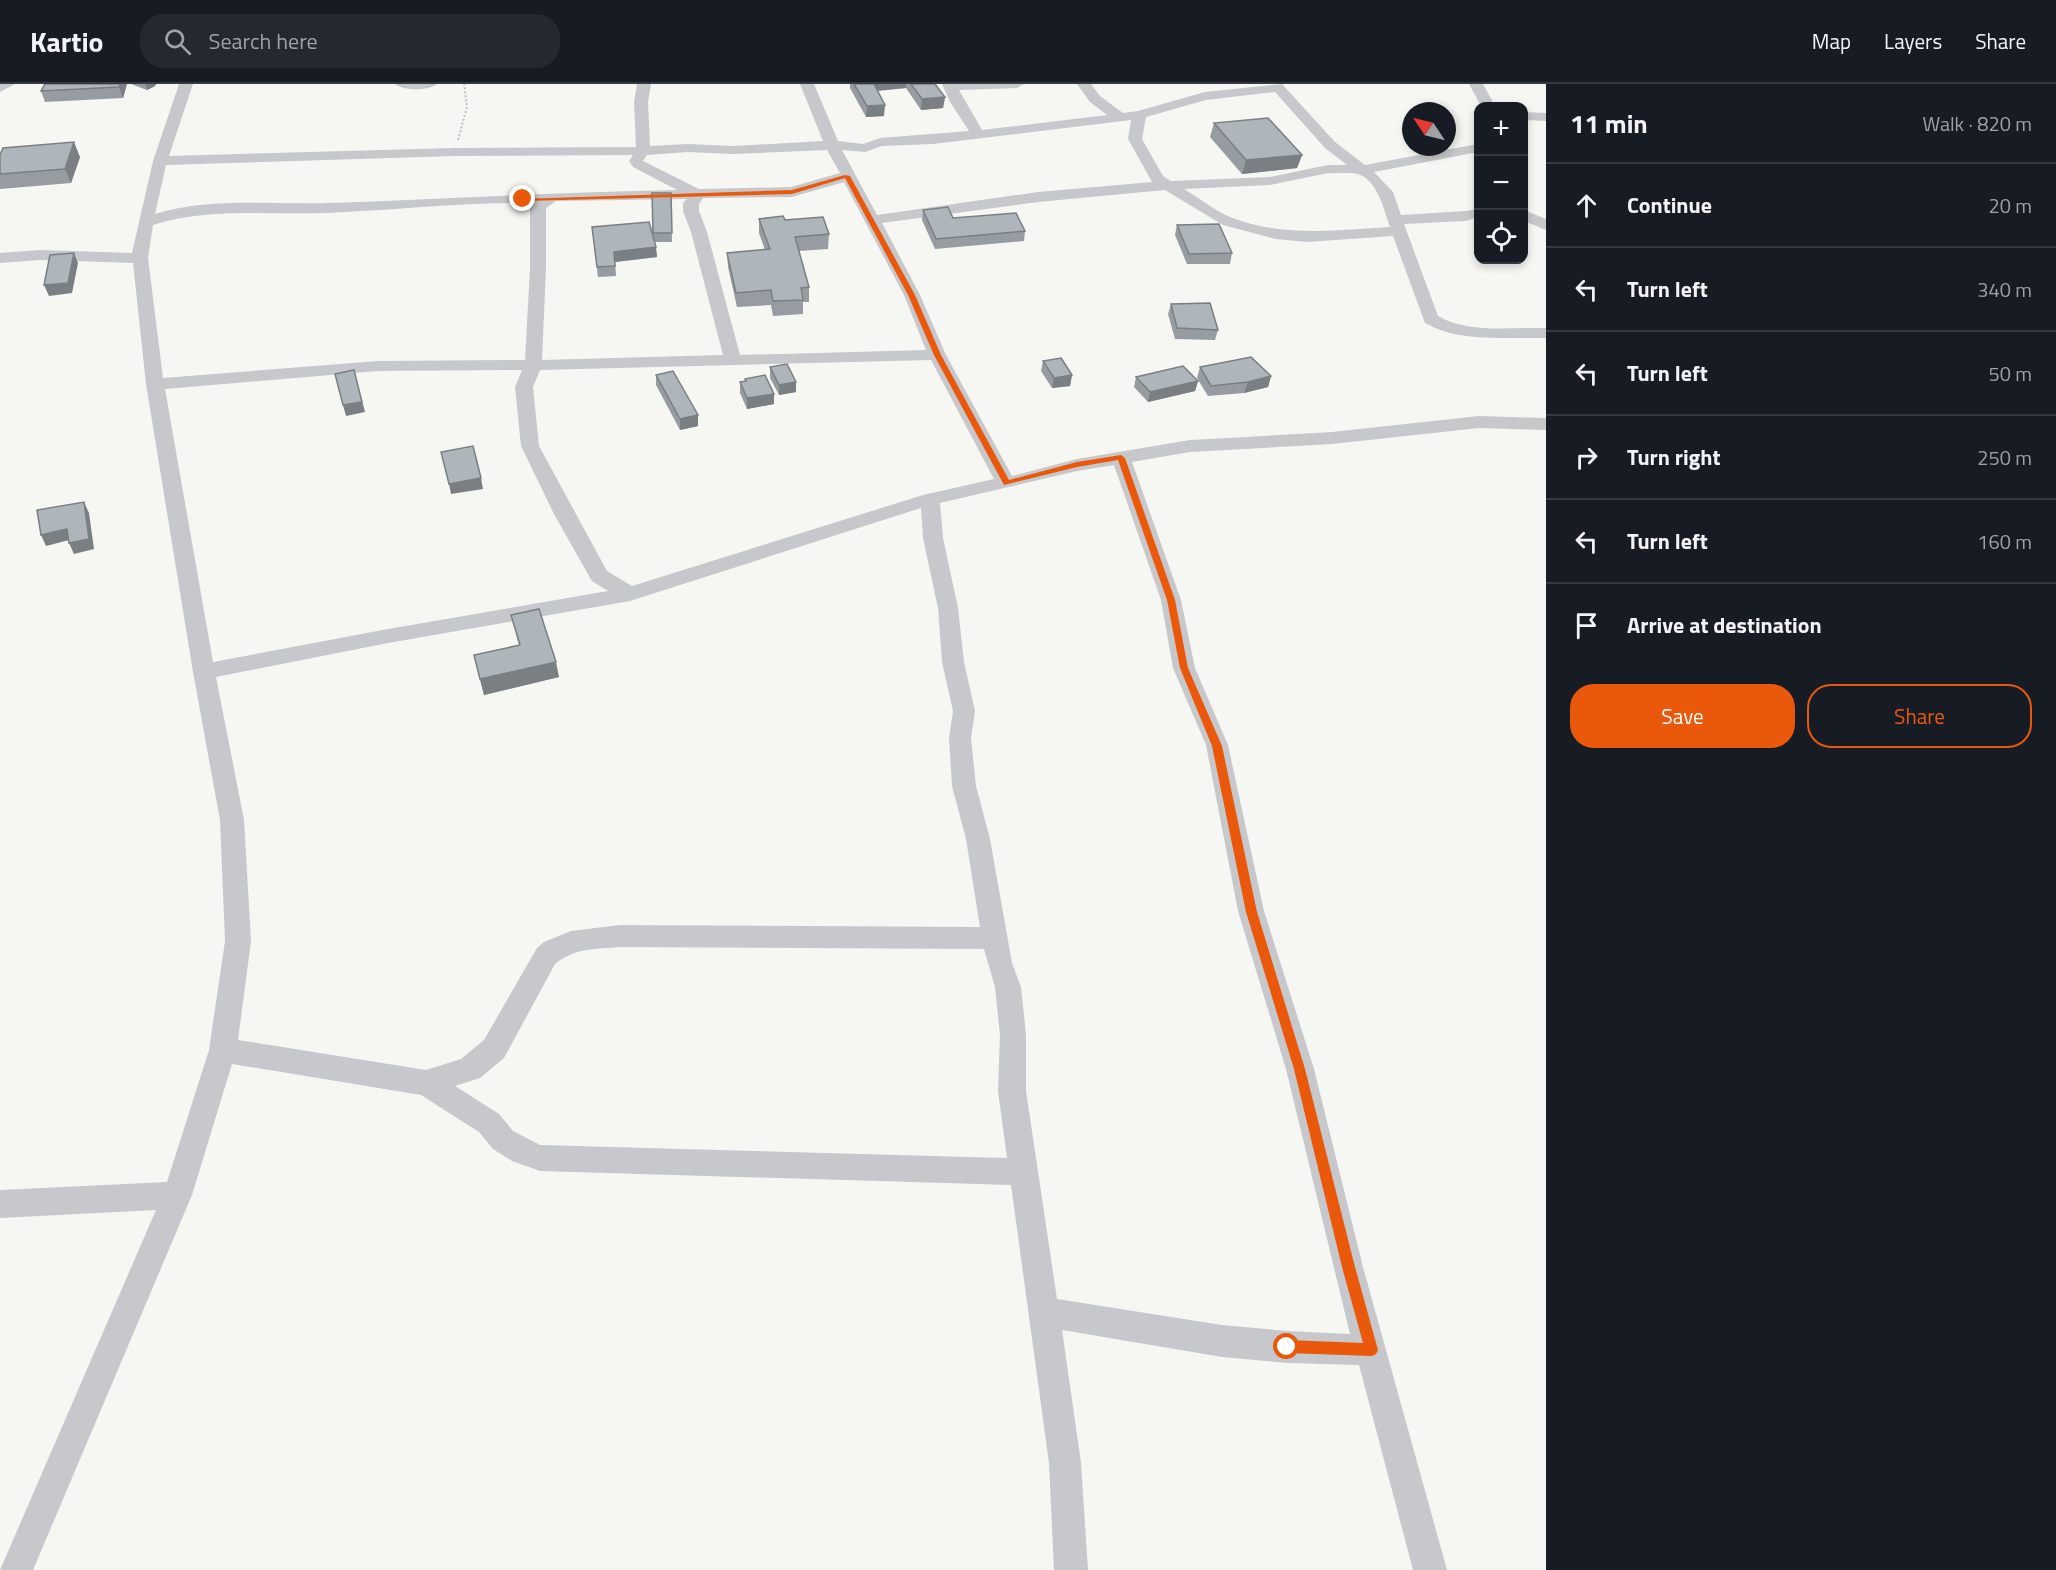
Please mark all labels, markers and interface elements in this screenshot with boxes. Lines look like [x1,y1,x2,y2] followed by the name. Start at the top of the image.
[140,14,560,68] search box
[30,20,104,63] text: Kartio
[209,24,318,58] text: Search here
[161,25,194,58] icon: search
[1812,25,1851,57] text: Map
[1884,25,1942,57] text: Layers
[1975,25,2026,57] text: Share
[1402,102,1456,156] north arrow
[1474,102,1528,264] map controls
[1474,102,1528,156] button: +
[1570,104,1648,143] text: 11 min
[1923,108,2032,139] text: Walk · 820 m
[1474,156,1528,210] button: −
[509,185,535,211] route end
[1627,188,1712,222] text: Continue
[1570,189,1603,222] icon: ahead
[1988,190,2032,221] text: 20 m
[1474,210,1528,264] button: locate
[1627,272,1708,306] text: Turn left
[1570,273,1603,306] icon: left
[1977,274,2032,305] text: 340 m
[1627,356,1708,390] text: Turn left
[1570,357,1603,390] icon: left
[1988,358,2032,389] text: 50 m
[1627,440,1721,474] text: Turn right
[1570,441,1603,474] icon: right
[1977,442,2032,473] text: 250 m
[1627,524,1708,558] text: Turn left
[1570,525,1603,558] icon: left
[1977,526,2032,557] text: 160 m
[1627,608,1822,642] text: Arrive at destination
[1570,609,1603,642] icon: arrive
[1570,684,1795,748] button: Save
[1807,684,2032,748] button: Share
[1273,1333,1299,1359] route start

